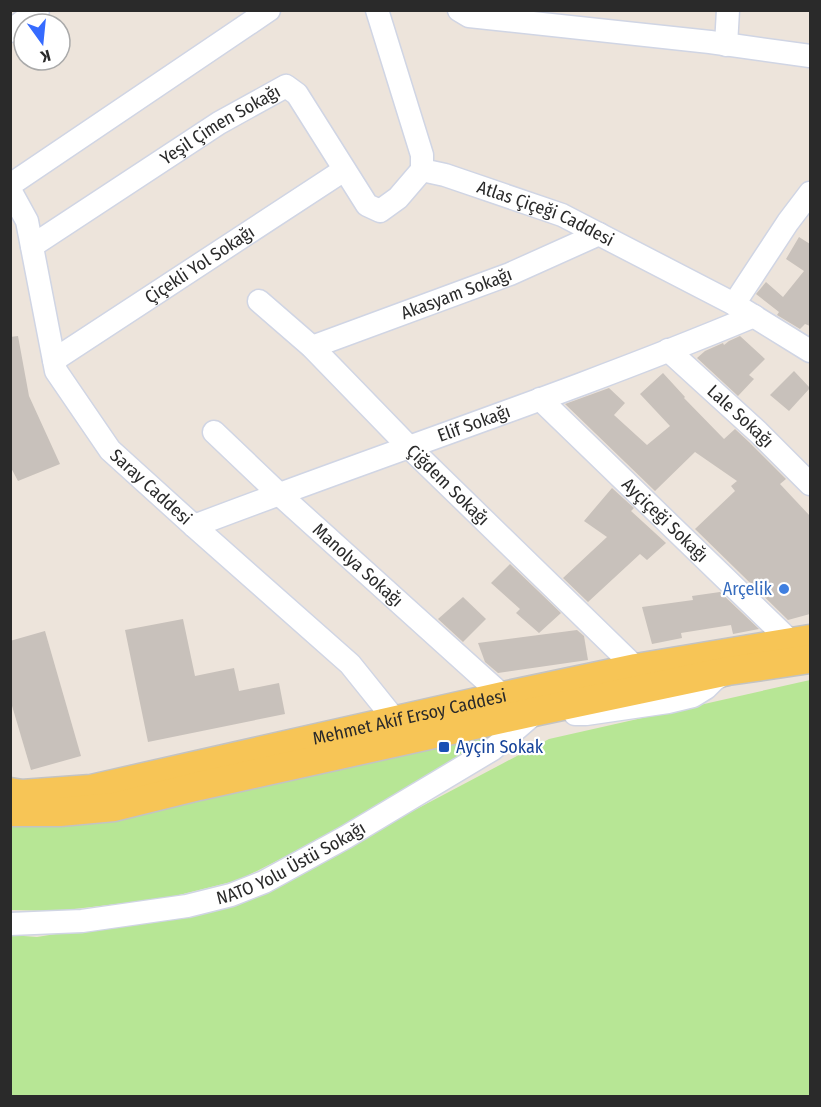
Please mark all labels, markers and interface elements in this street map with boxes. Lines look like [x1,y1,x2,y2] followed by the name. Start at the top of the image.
[12,12,72,72] north arrow
[38,46,53,67] text: K
[156,80,284,170] street label: Yeşil Çimen Sokağı
[474,176,618,251] street label: Atlas Çiçeği Caddesi
[141,221,258,309] street label: Çiçekli Yol Sokağı
[398,263,515,324] street label: Akasyam Sokağı
[703,380,778,452] street label: Lale Sokağı
[435,400,513,447] street label: Elif Sokağı
[402,440,494,530] street label: Çiğdem Sokağı
[106,444,196,530] street label: Saray Caddesi
[617,473,713,567] street label: Ayçiçeği Sokağı
[308,519,408,612] street label: Manolya Sokağı
[723,578,773,600] place label: Arçelik
[777,582,791,596] marker: Arçelik
[311,685,509,750] street label: Mehmet Akif Ersoy Caddesi
[456,736,544,758] place label: Ayçin Sokak
[437,740,451,754] marker: Ayçin Sokak
[214,817,369,909] street label: NATO Yolu Üstü Sokağı

